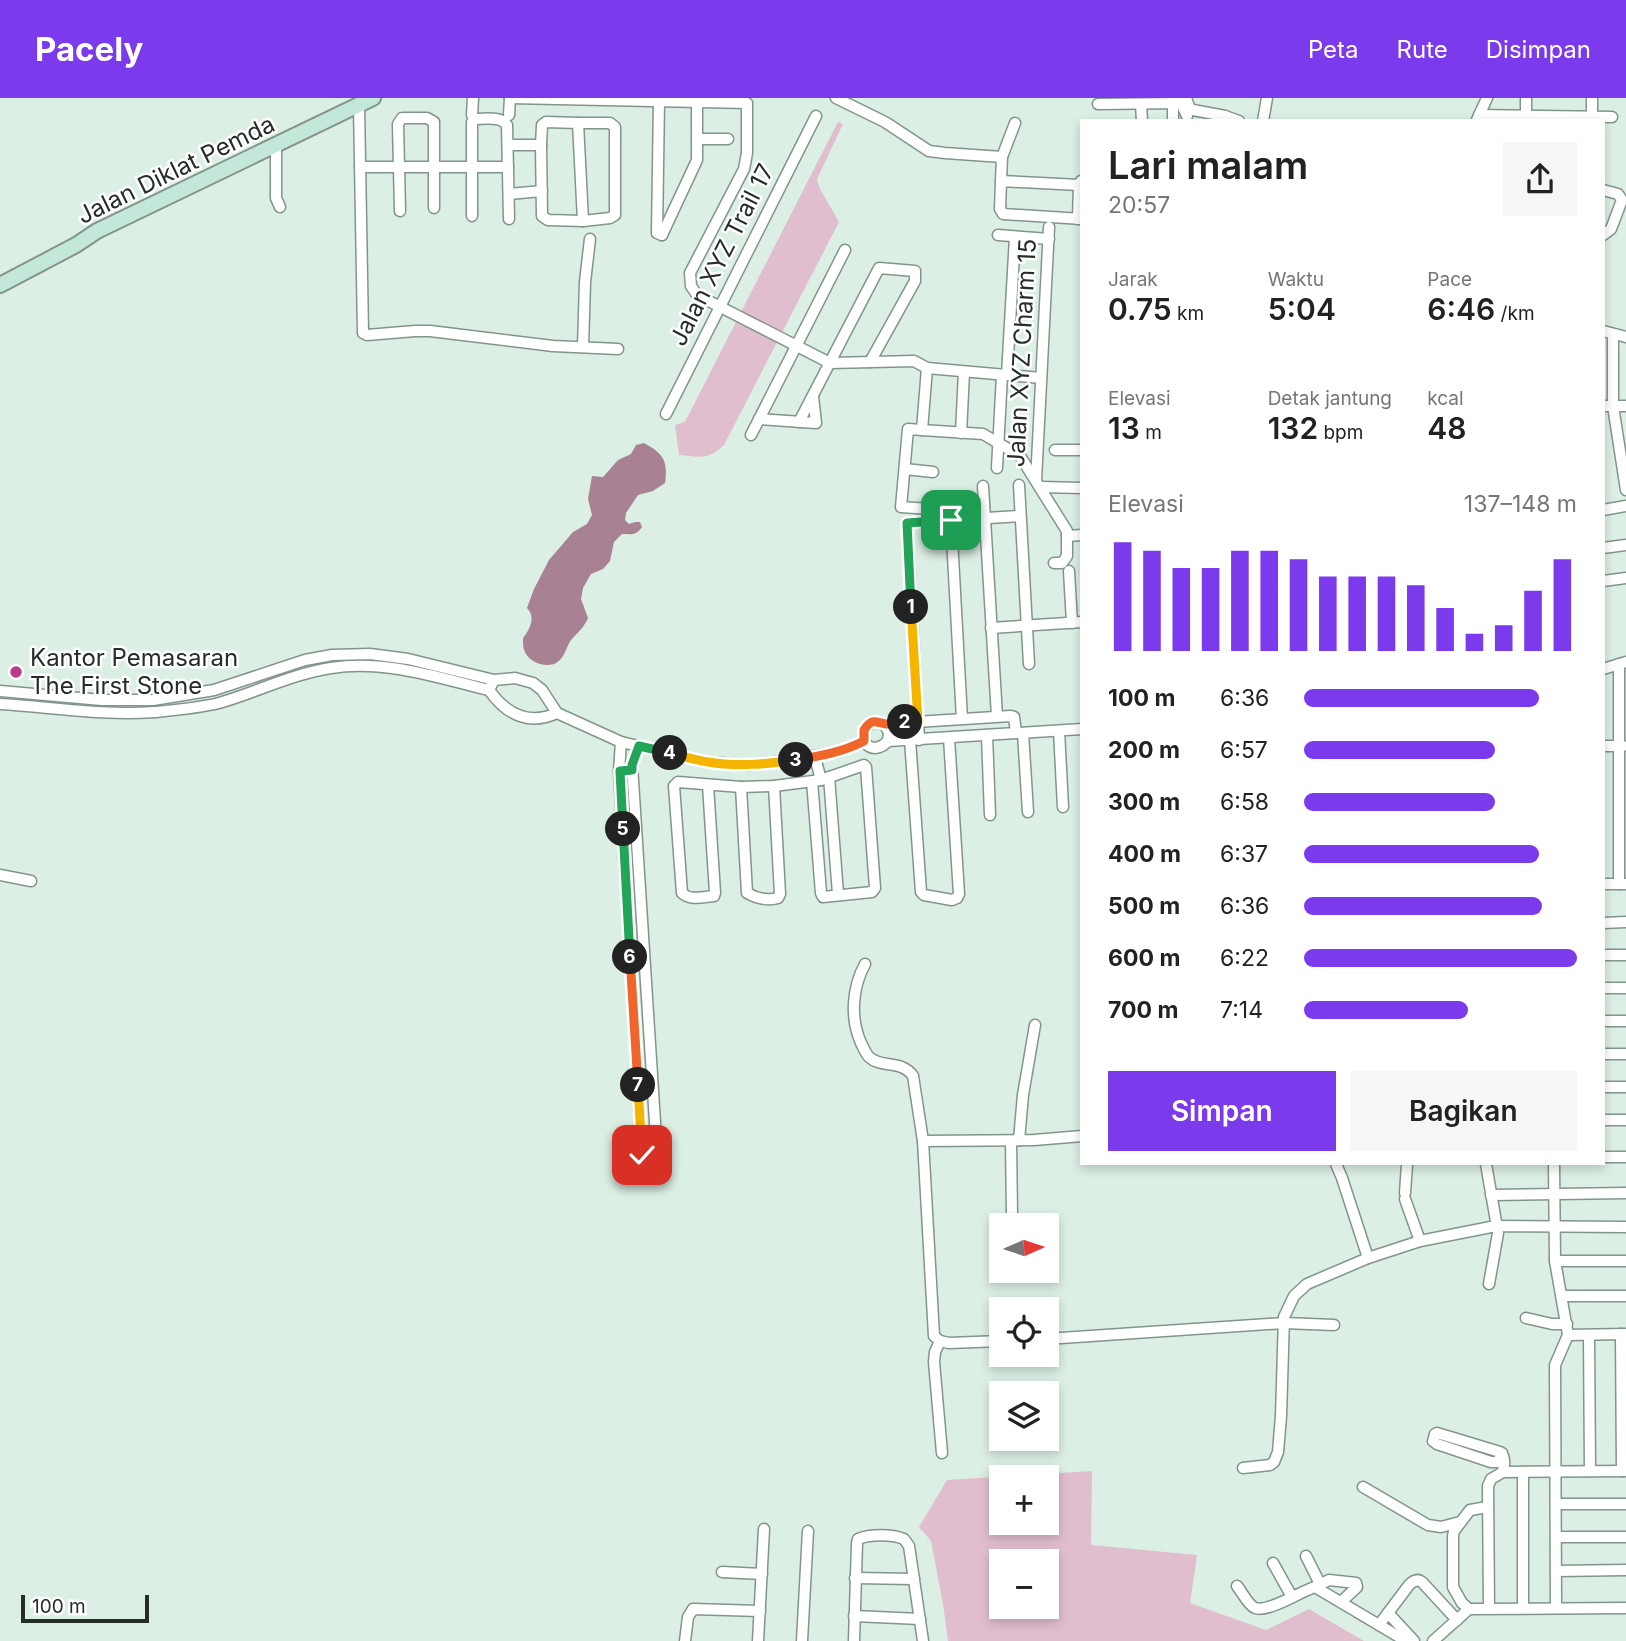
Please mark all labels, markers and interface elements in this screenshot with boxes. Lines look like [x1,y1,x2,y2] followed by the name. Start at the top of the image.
[35,29,143,69] text: Pacely
[1308,35,1359,64] text: Peta
[1397,35,1448,64] text: Rute
[1486,35,1591,64] text: Disimpan
[72,109,279,230] street label: Jalan Diklat Pemda
[1108,142,1308,188] text: Lari malam
[1503,142,1577,216] button: share
[663,159,780,351] street label: Jalan XYZ Trail 17
[1108,191,1170,219] text: 20:57
[1001,238,1042,468] street label: Jalan XYZ Charm 15
[1108,268,1158,291] text: Jarak
[1268,268,1324,291] text: Waktu
[1427,268,1472,291] text: Pace
[1108,291,1172,327] text: 0.75
[1268,291,1336,327] text: 5:04
[1427,291,1495,327] text: 6:46
[1172,302,1204,325] text: km
[1495,302,1535,325] text: /km
[1108,387,1171,410] text: Elevasi
[1268,387,1392,410] text: Detak jantung
[1427,387,1464,410] text: kcal
[1108,410,1140,446] text: 13
[1268,410,1318,446] text: 132
[1427,410,1467,446] text: 48
[1140,421,1162,444] text: m
[1318,421,1363,444] text: bpm
[921,490,981,550] pin
[1108,490,1184,518] text: Elevasi
[1464,490,1577,518] text: 137–148 m
[932,501,970,539] icon: arrive
[894,589,928,624] pin: 1
[906,595,915,618] text: 1
[30,643,238,700] place label: Kantor Pemasaran The First Stone
[8,664,24,680] marker: Kantor Pemasaran The First Stone
[1108,684,1175,712] text: 100 m
[1220,684,1269,712] text: 6:36
[888,704,922,740] pin: 2
[899,710,910,733] text: 2
[652,736,688,770] pin: 4
[1108,736,1180,764] text: 200 m
[1220,736,1268,764] text: 6:57
[663,741,676,764] text: 4
[778,742,814,778] pin: 3
[789,748,802,771] text: 3
[1108,788,1180,816] text: 300 m
[1220,788,1269,816] text: 6:58
[606,812,640,846] pin: 5
[616,817,629,840] text: 5
[1108,840,1181,868] text: 400 m
[1220,840,1268,868] text: 6:37
[1108,892,1180,920] text: 500 m
[1220,892,1269,920] text: 6:36
[612,940,648,974] pin: 6
[1108,944,1180,972] text: 600 m
[1220,944,1269,972] text: 6:22
[623,945,636,968] text: 6
[1108,996,1178,1024] text: 700 m
[1220,996,1263,1024] text: 7:14
[620,1068,656,1102] pin: 7
[1108,1071,1336,1151] button: Simpan
[1350,1071,1577,1151] button: Bagikan
[632,1073,643,1096] text: 7
[612,1125,672,1185] pin
[623,1136,661,1174] icon: check
[989,1213,1059,1283] north arrow
[989,1213,1059,1619] map controls
[989,1297,1059,1367] button: locate
[989,1381,1059,1451] button: layers
[989,1465,1059,1535] button: +
[989,1549,1059,1619] button: −
[21,1592,149,1624] scale bar
[32,1595,86,1618] text: 100 m

